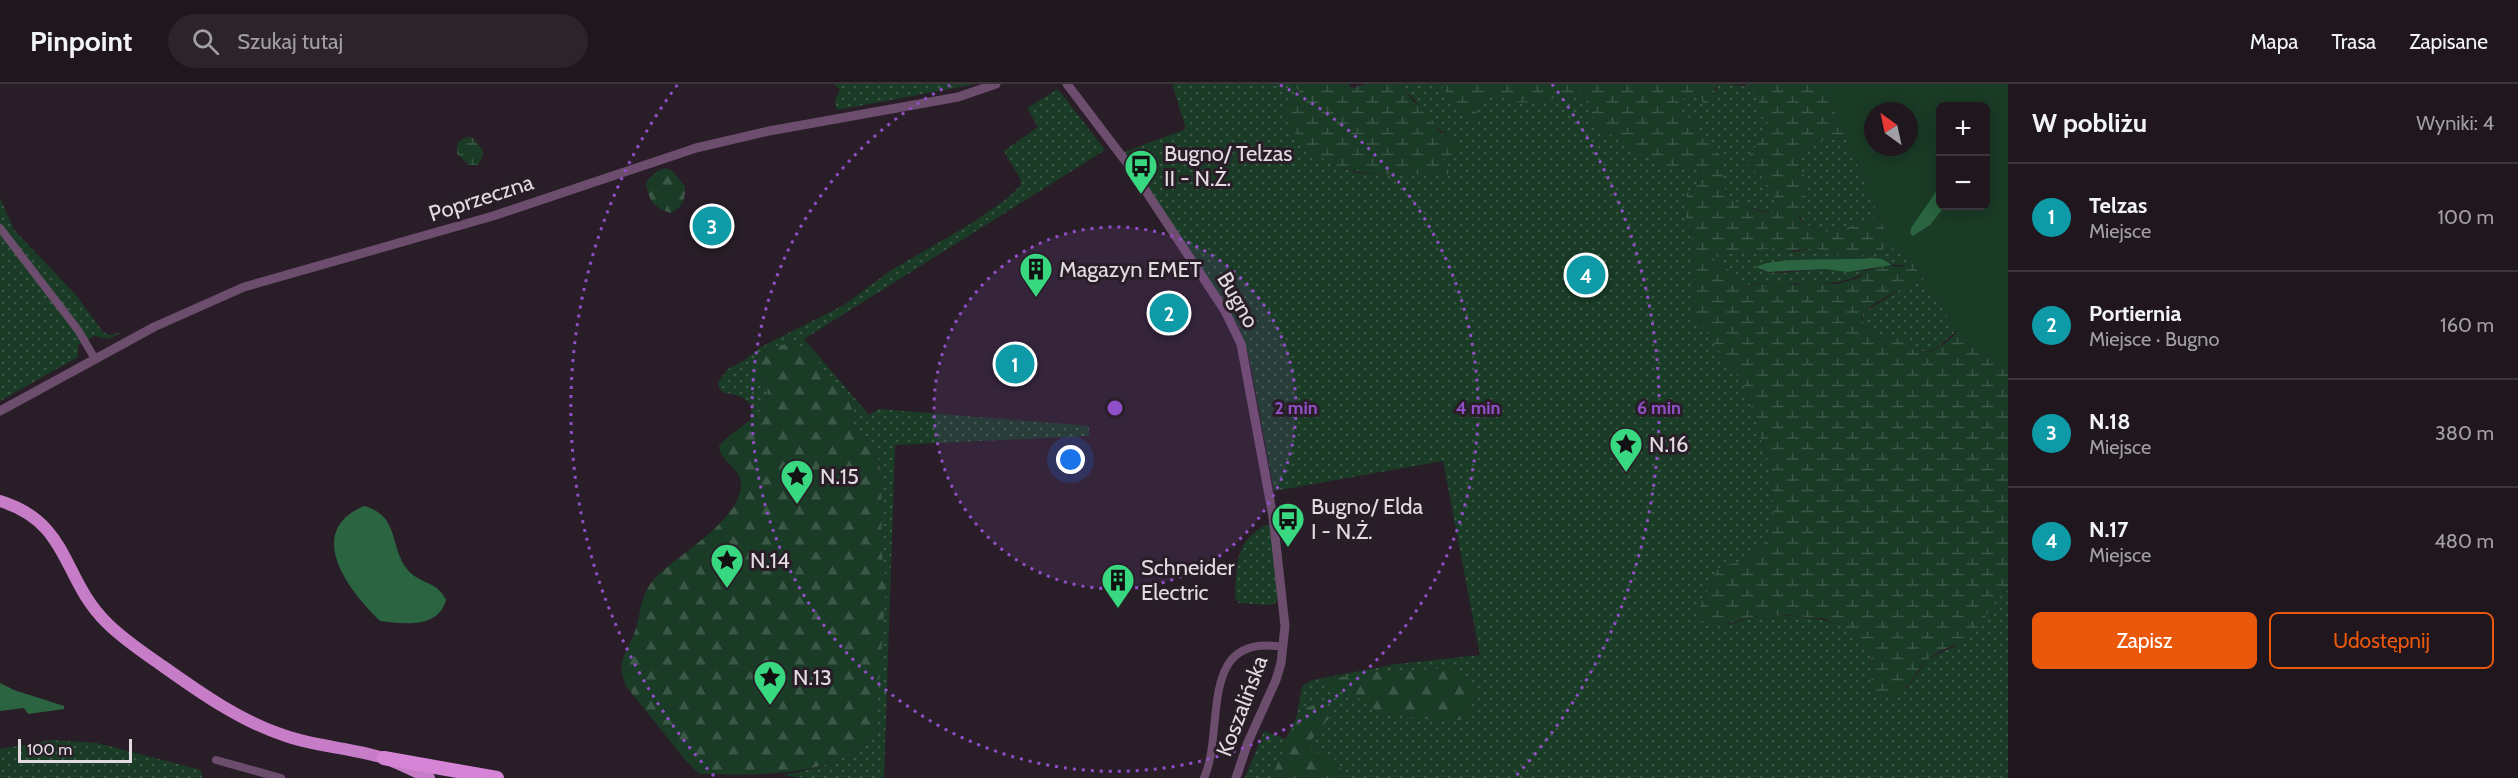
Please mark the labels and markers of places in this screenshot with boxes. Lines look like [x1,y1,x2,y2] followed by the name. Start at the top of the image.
[1164,140,1292,192] place label: Bugno/ Telzas II - N.Ż.
[1123,148,1159,195] bus stop icon: Bugno/ Telzas II - N.Ż.
[692,204,732,248] pin: 3
[1018,251,1054,298] building icon: Magazyn EMET
[1566,252,1606,297] pin: 4
[1059,256,1202,283] place label: Magazyn EMET
[1150,290,1188,336] pin: 2
[996,342,1034,386] pin: 1
[1105,398,1125,418] centre of rings
[1608,426,1644,473] place icon: N.16
[1649,431,1688,458] place label: N.16
[779,458,815,505] place icon: N.15
[820,463,859,490] place label: N.15
[1311,493,1423,545] place label: Bugno/ Elda I - N.Ż.
[1270,501,1306,548] bus stop icon: Bugno/ Elda I - N.Ż.
[709,542,745,589] place icon: N.14
[750,547,790,574] place label: N.14
[1141,554,1234,606] place label: Schneider Electric
[1100,562,1136,609] building icon: Schneider Electric
[752,659,788,706] place icon: N.13
[793,664,832,691] place label: N.13

